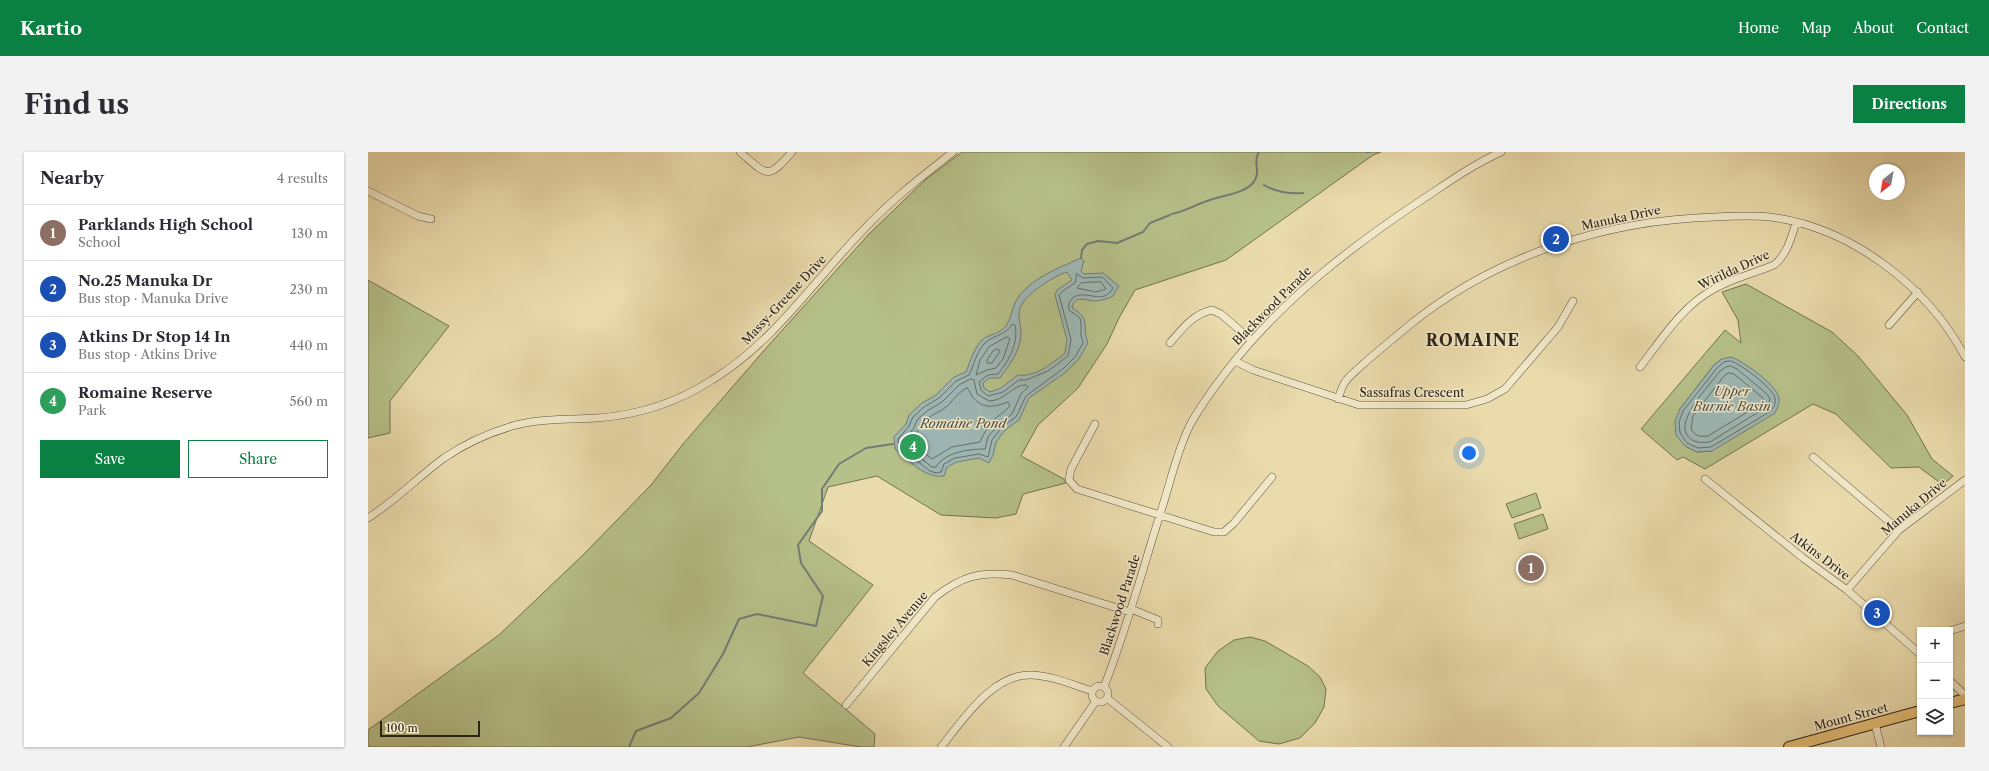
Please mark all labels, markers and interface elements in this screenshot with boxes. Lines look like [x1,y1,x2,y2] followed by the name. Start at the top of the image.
[20,17,82,40] text: Kartio
[1738,19,1779,37] text: Home
[1801,19,1831,37] text: Map
[1853,19,1894,37] text: About
[1916,19,1969,37] text: Contact
[1853,85,1965,123] button: Directions
[24,87,129,121] text: Find us
[1869,164,1905,200] north arrow
[40,168,104,188] text: Nearby
[277,170,328,186] text: 4 results
[1580,202,1662,233] street label: Manuka Drive
[78,215,253,234] text: Parklands High School
[1543,224,1569,254] pin: 2
[50,225,56,241] text: 1
[292,225,328,241] text: 130 m
[78,234,121,250] text: School
[1695,246,1772,293] street label: Wirilda Drive
[738,251,829,348] street label: Massy-Greene Drive
[1229,263,1314,348] street label: Blackwood Parade
[78,271,212,290] text: No.25 Manuka Dr
[49,281,57,297] text: 2
[290,281,328,297] text: 230 m
[78,290,228,306] text: Bus stop · Manuka Drive
[78,327,231,346] text: Atkins Dr Stop 14 In
[1426,330,1520,350] district label: ROMAINE
[49,337,57,353] text: 3
[289,337,328,353] text: 440 m
[78,346,217,362] text: Bus stop · Atkins Drive
[78,383,212,402] text: Romaine Reserve
[1692,383,1771,414] water label: Upper Burnie Basin
[1359,385,1465,400] street label: Sassafras Crescent
[49,393,57,409] text: 4
[290,393,328,409] text: 560 m
[78,402,106,418] text: Park
[919,415,1007,431] water label: Romaine Pond
[900,432,926,462] pin: 4
[40,440,180,478] button: Save
[188,440,328,478] button: Share
[1459,443,1479,463] your location
[1878,475,1950,538] street label: Manuka Drive
[1787,528,1853,583] street label: Atkins Drive
[1096,552,1143,657] street label: Blackwood Parade
[1518,553,1544,583] pin: 1
[859,588,931,669] street label: Kingsley Avenue
[1864,598,1890,628] pin: 3
[1917,627,1953,735] map controls
[1917,627,1953,663] button: +
[1917,663,1953,699] button: −
[1812,699,1890,734] street label: Mount Street
[1917,699,1953,735] button: layers
[380,719,480,738] scale bar
[386,721,418,735] text: 100 m

